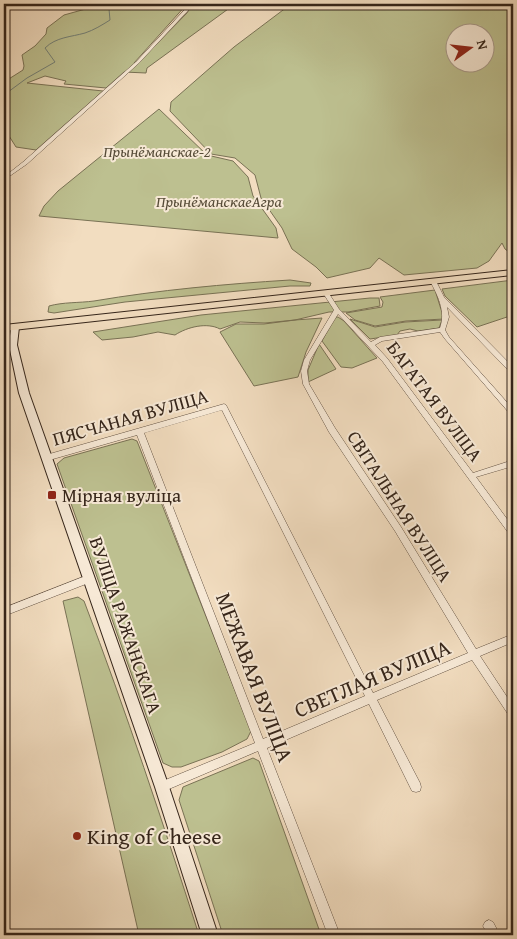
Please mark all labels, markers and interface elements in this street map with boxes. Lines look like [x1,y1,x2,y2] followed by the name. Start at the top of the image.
[444,22,494,72] north arrow
[472,38,494,52] text: N
[103,139,211,163] park label: Прынёманскае-2
[156,189,283,213] park label: ПрынёманскаеАгра
[380,335,490,468] street label: БАГАТАЯ ВУЛІЦА
[49,381,211,453] street label: ПЯСЧАНАЯ ВУЛІЦА
[341,425,460,588] street label: СВІТАЛЬНАЯ ВУЛІЦА
[62,481,181,509] place label: Мірная вуліца
[46,489,58,501] marker: Мірная вуліца
[83,533,170,718] street label: ВУЛІЦА РАЖАНСКАГА
[208,588,302,767] street label: МЕЖАВАЯ ВУЛІЦА
[289,630,456,725] street label: СВЕТЛАЯ ВУЛІЦА
[87,820,221,852] place label: King of Cheese
[71,830,83,842] marker: King of Cheese

